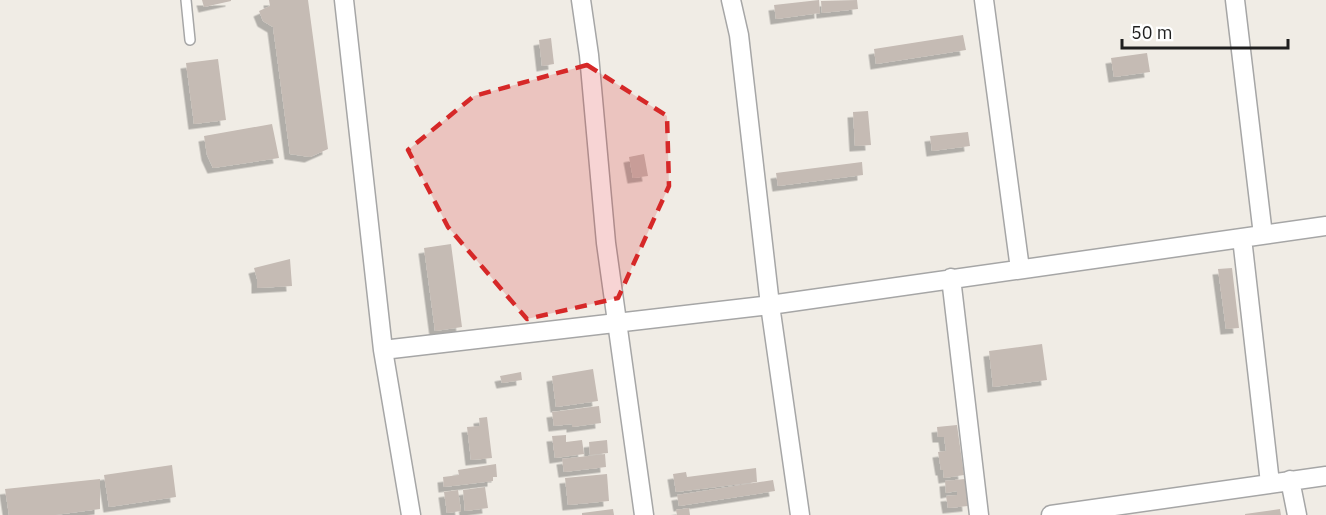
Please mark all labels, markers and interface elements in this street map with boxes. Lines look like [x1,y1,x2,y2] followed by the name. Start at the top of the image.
[1122,12,1288,50] scale bar
[1131,21,1173,44] text: 50 m

